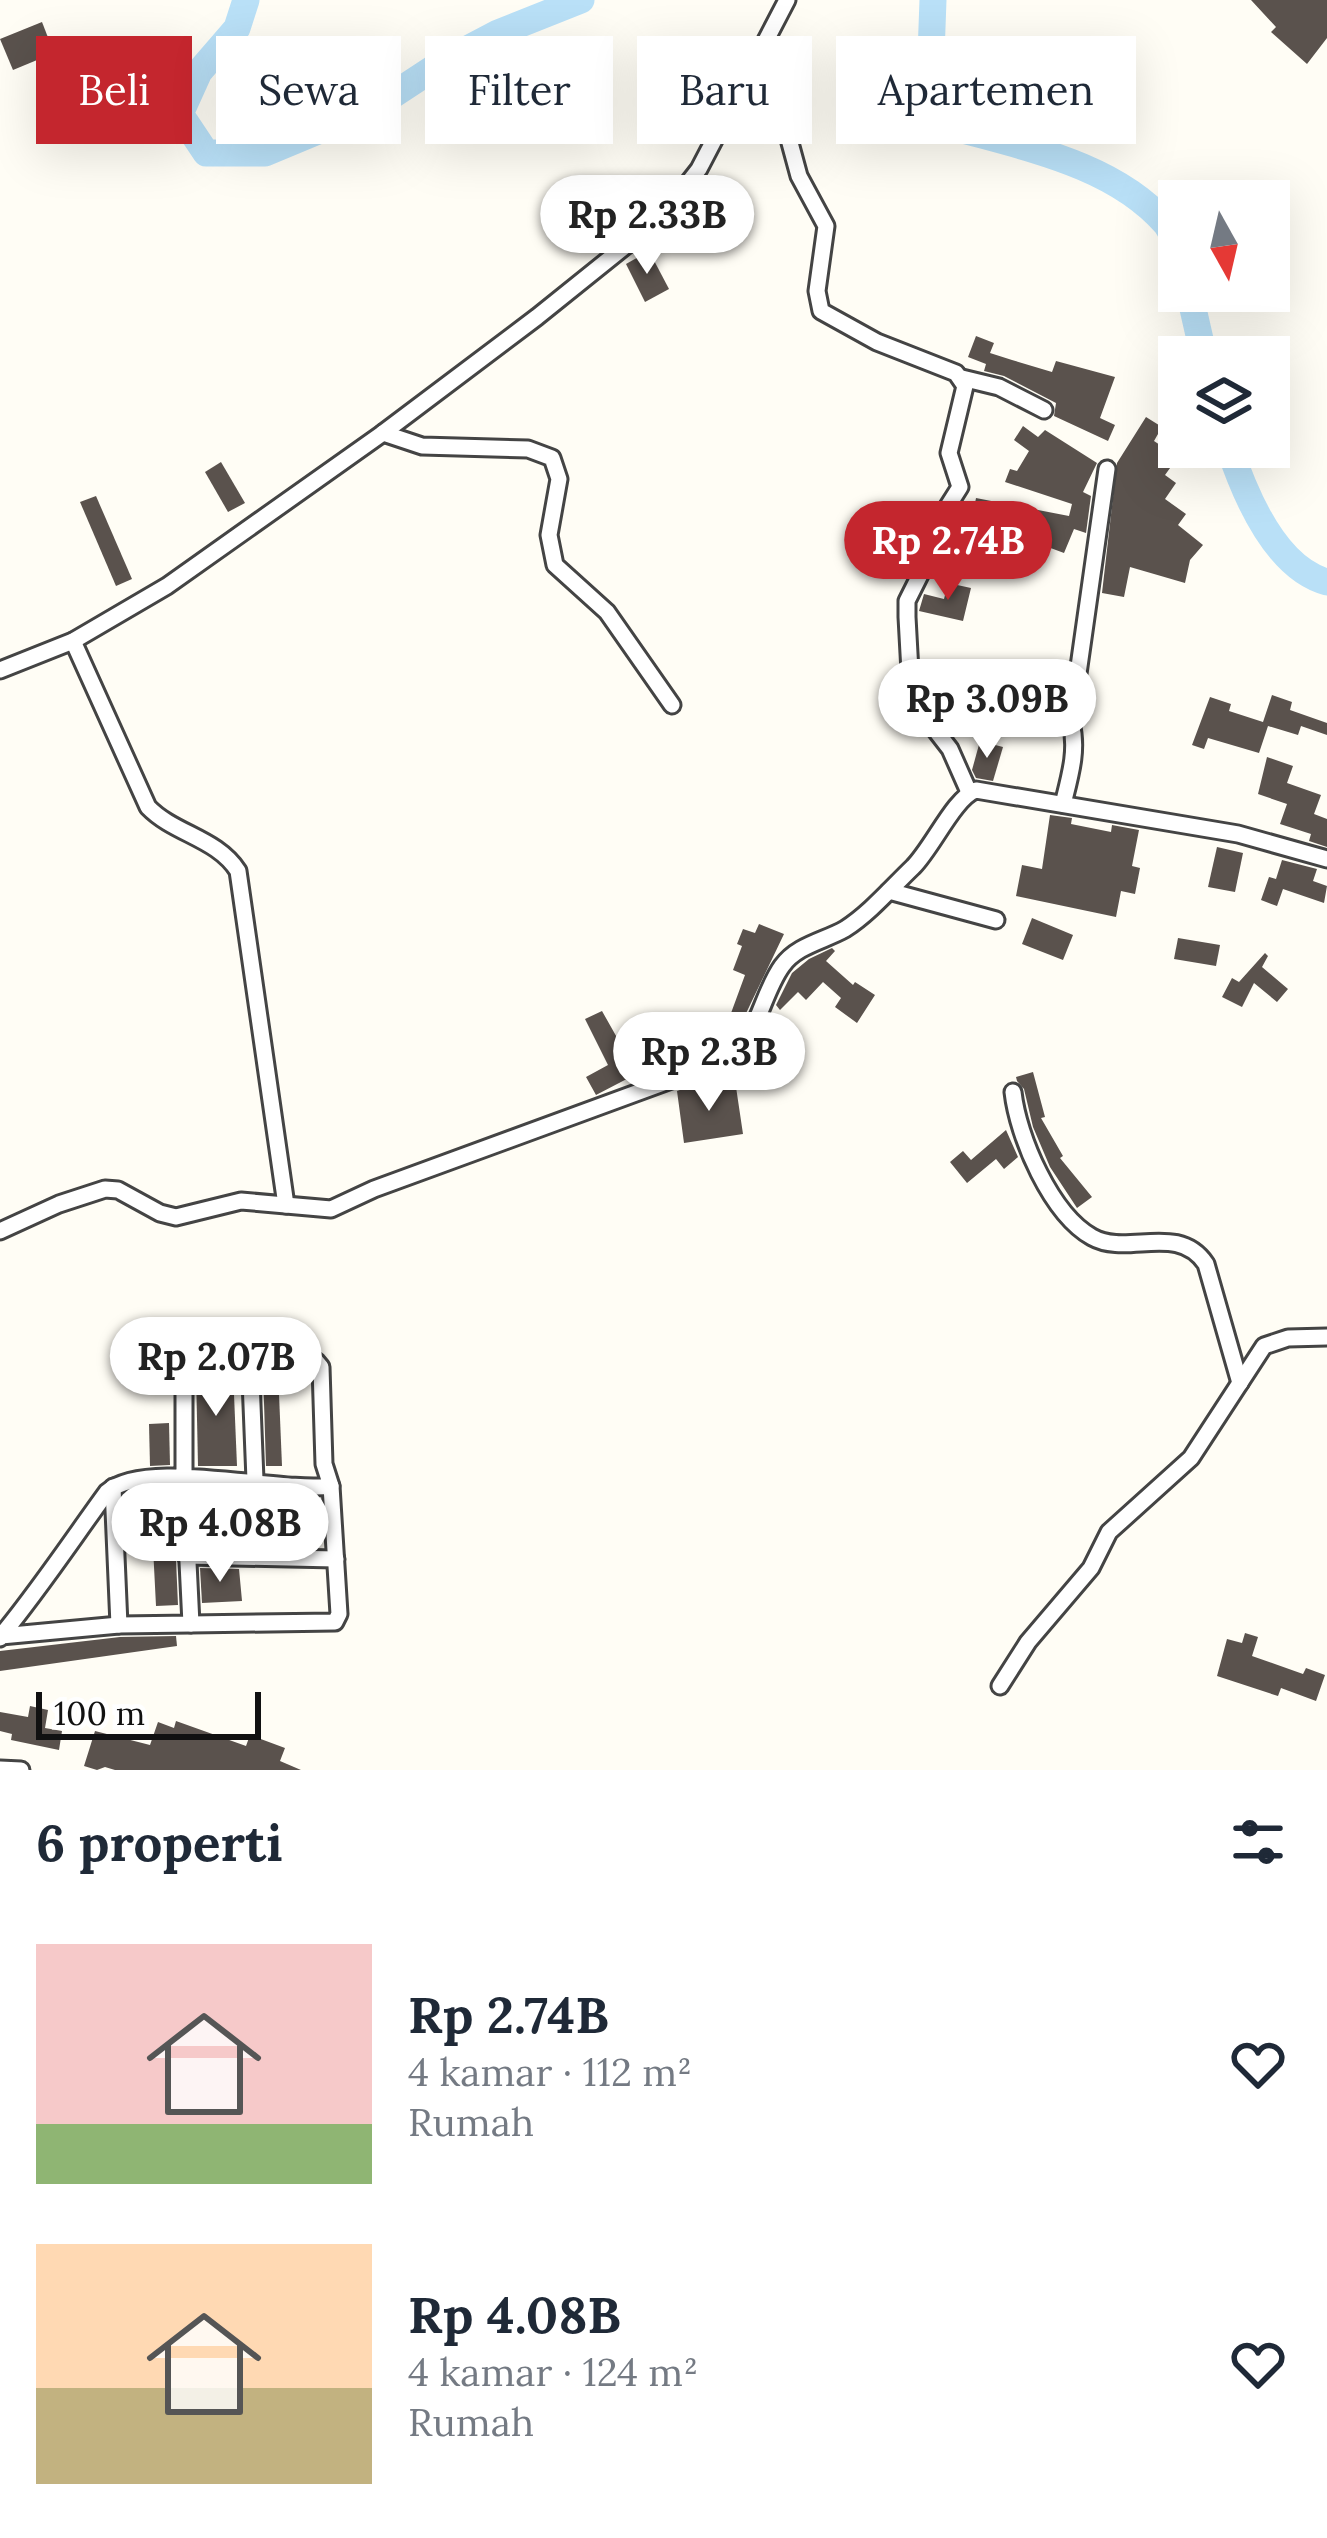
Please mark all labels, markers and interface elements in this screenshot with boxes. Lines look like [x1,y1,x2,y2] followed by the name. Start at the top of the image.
[36,36,192,144] chip: Beli
[216,36,401,144] chip: Sewa
[425,36,613,144] chip: Filter
[637,36,812,144] chip: Baru
[836,36,1136,144] chip: Apartemen
[523,175,771,277] pin: Rp 2.33B
[1158,180,1290,312] north arrow
[1158,180,1290,468] map controls
[567,189,727,239] text: Rp 2.33B
[1158,336,1290,468] button: layers
[824,501,1072,603] pin: Rp 2.74B
[871,515,1025,565] text: Rp 2.74B
[863,659,1111,761] pin: Rp 3.09B
[905,673,1069,723] text: Rp 3.09B
[598,1012,820,1114] pin: Rp 2.3B
[640,1026,778,1076] text: Rp 2.3B
[92,1317,340,1419] pin: Rp 2.07B
[137,1331,295,1381] text: Rp 2.07B
[96,1483,344,1585] pin: Rp 4.08B
[139,1497,301,1547] text: Rp 4.08B
[36,1686,261,1739] scale bar
[54,1692,145,1734] text: 100 m
[1225,1809,1291,1875] icon: filters
[36,1810,283,1875] text: 6 properti
[408,1982,609,2047] text: Rp 2.74B
[132,1992,276,2136] icon: home
[1225,2031,1291,2097] icon: heart
[408,2047,692,2097] text: 4 kamar · 112 m²
[408,2097,534,2147] text: Rumah
[408,2282,621,2347] text: Rp 4.08B
[132,2292,276,2436] icon: home
[1225,2331,1291,2397] icon: heart
[408,2347,698,2397] text: 4 kamar · 124 m²
[408,2397,534,2447] text: Rumah

